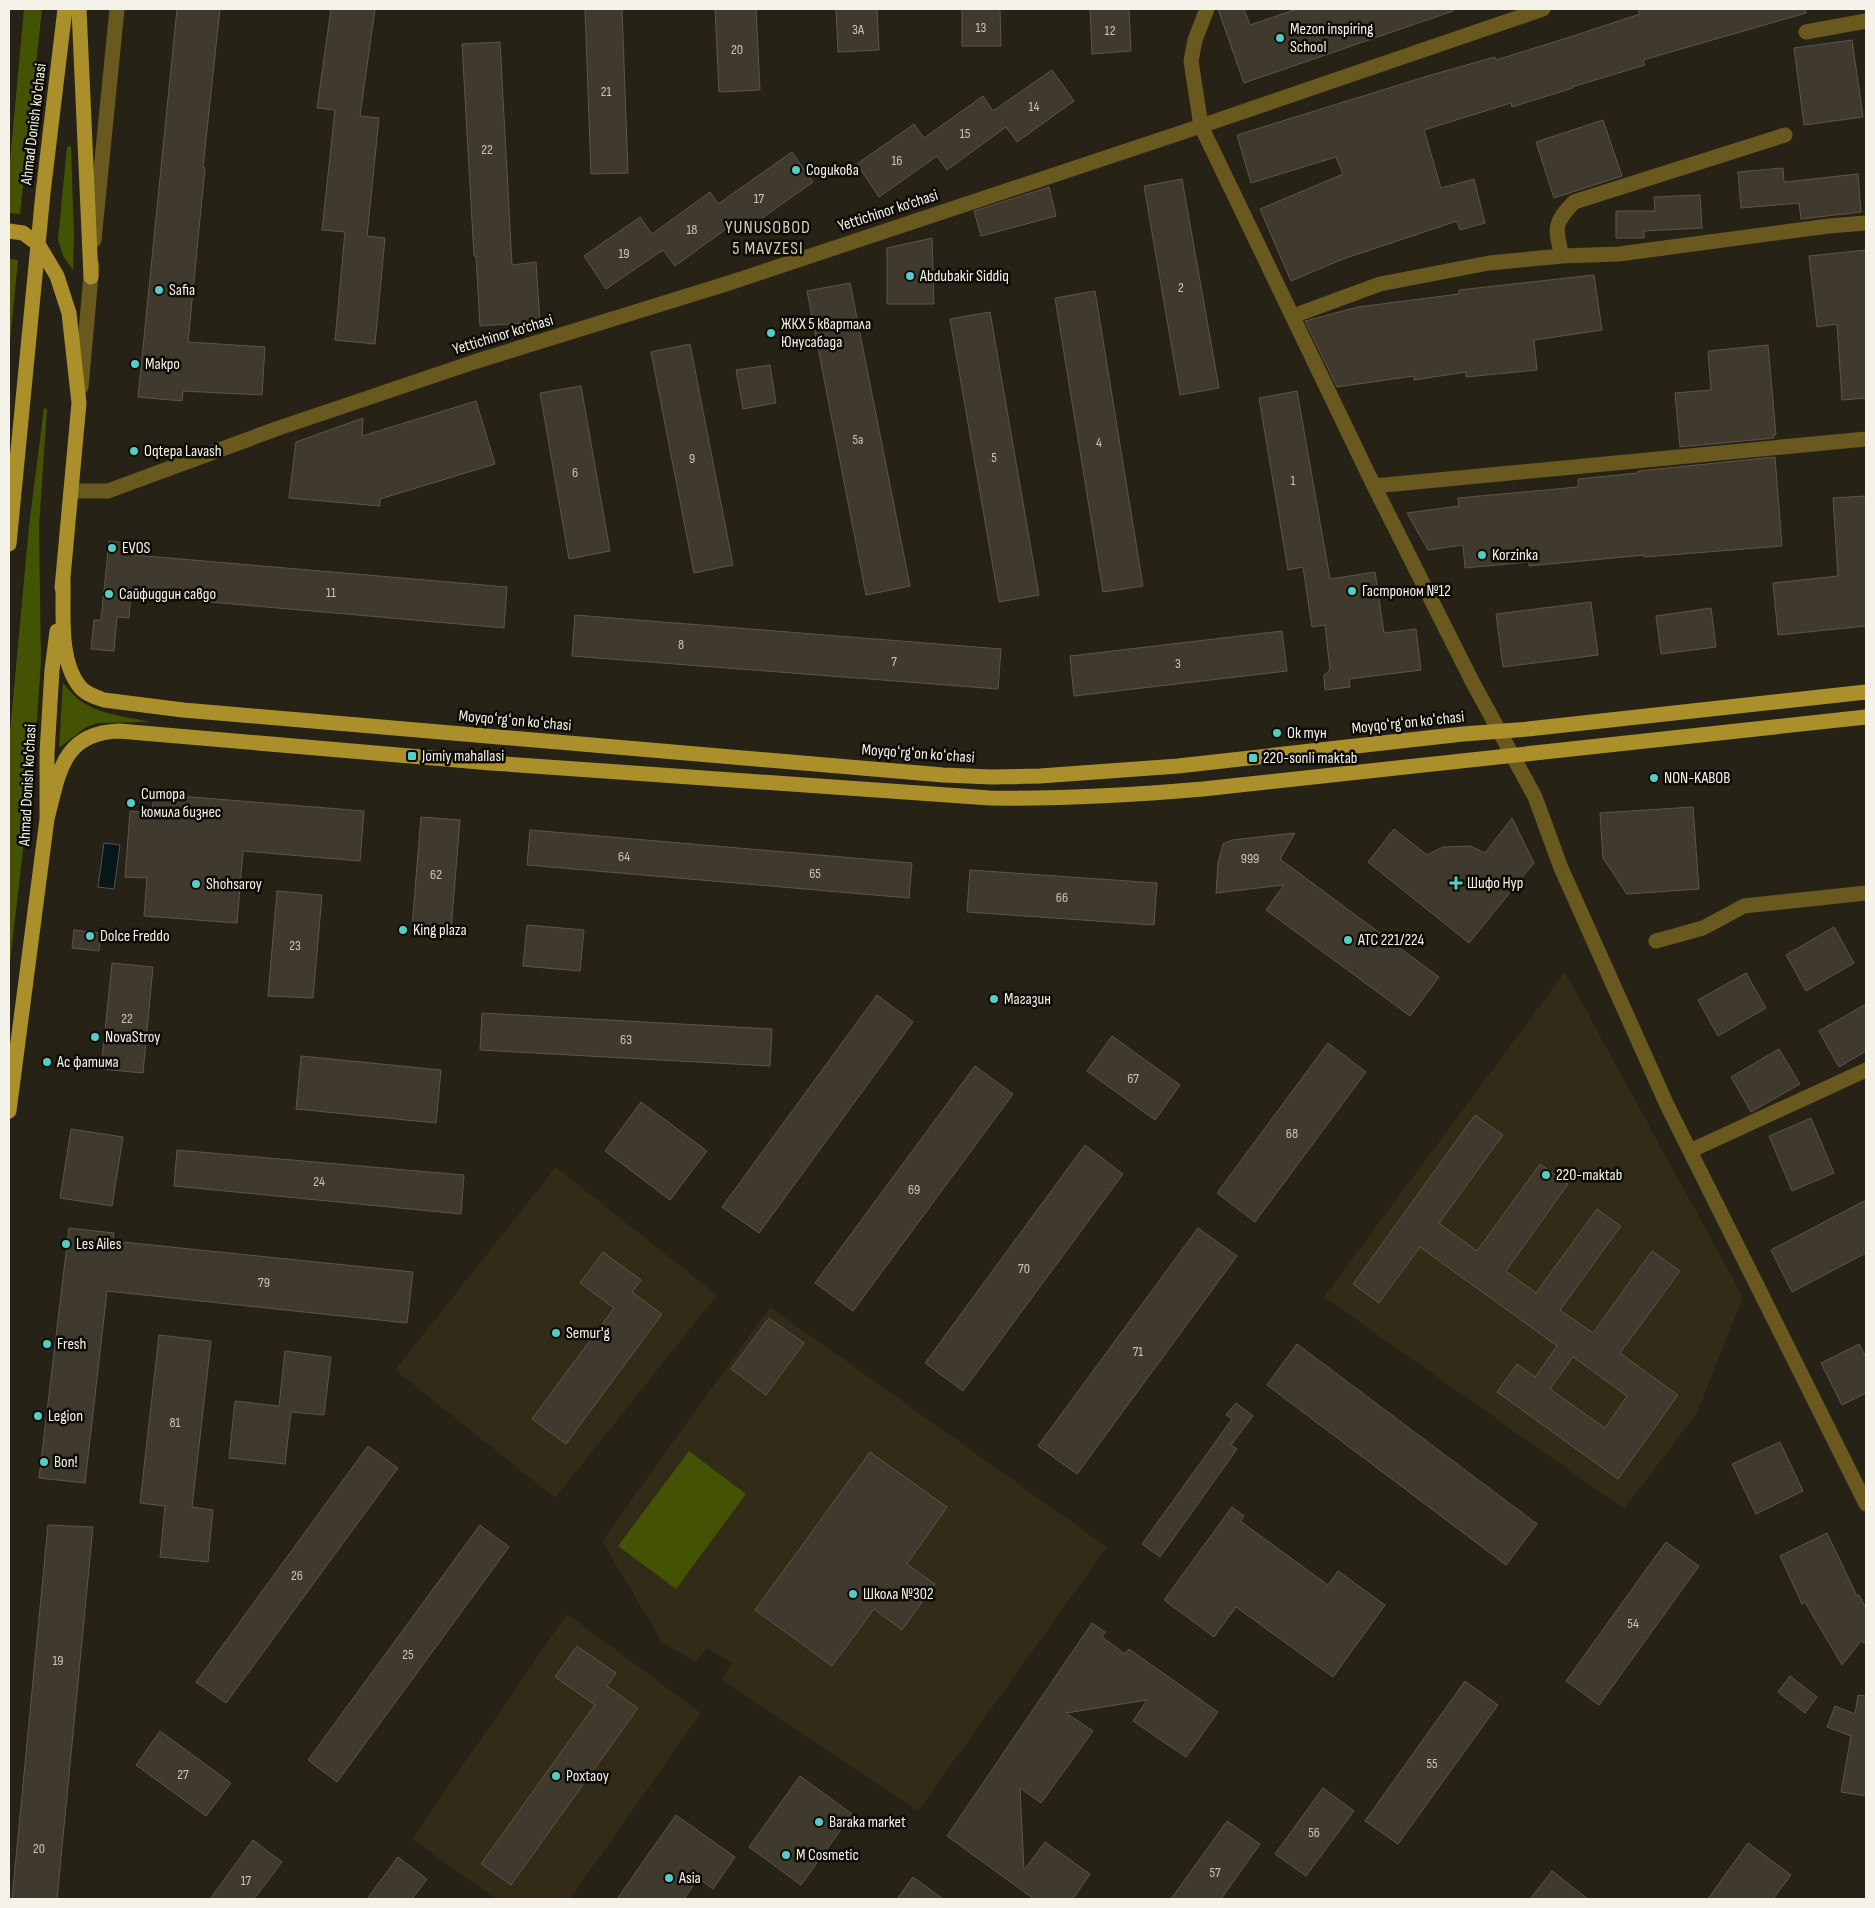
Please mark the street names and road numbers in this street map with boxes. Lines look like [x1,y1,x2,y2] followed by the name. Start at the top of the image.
[17,62,51,187] street label: Ahmad Donish ko'chasi
[836,186,940,236] street label: Yettichinor ko‘chasi
[450,311,556,359] street label: Yettichinor ko‘chasi
[458,707,572,735] street label: Moyqoʻrgʻon koʻchasi
[1351,708,1465,738] street label: Moyqoʻrgʻon koʻchasi
[15,723,41,847] street label: Ahmad Donish ko'chasi
[861,741,975,767] street label: Moyqoʻrgʻon koʻchasi

